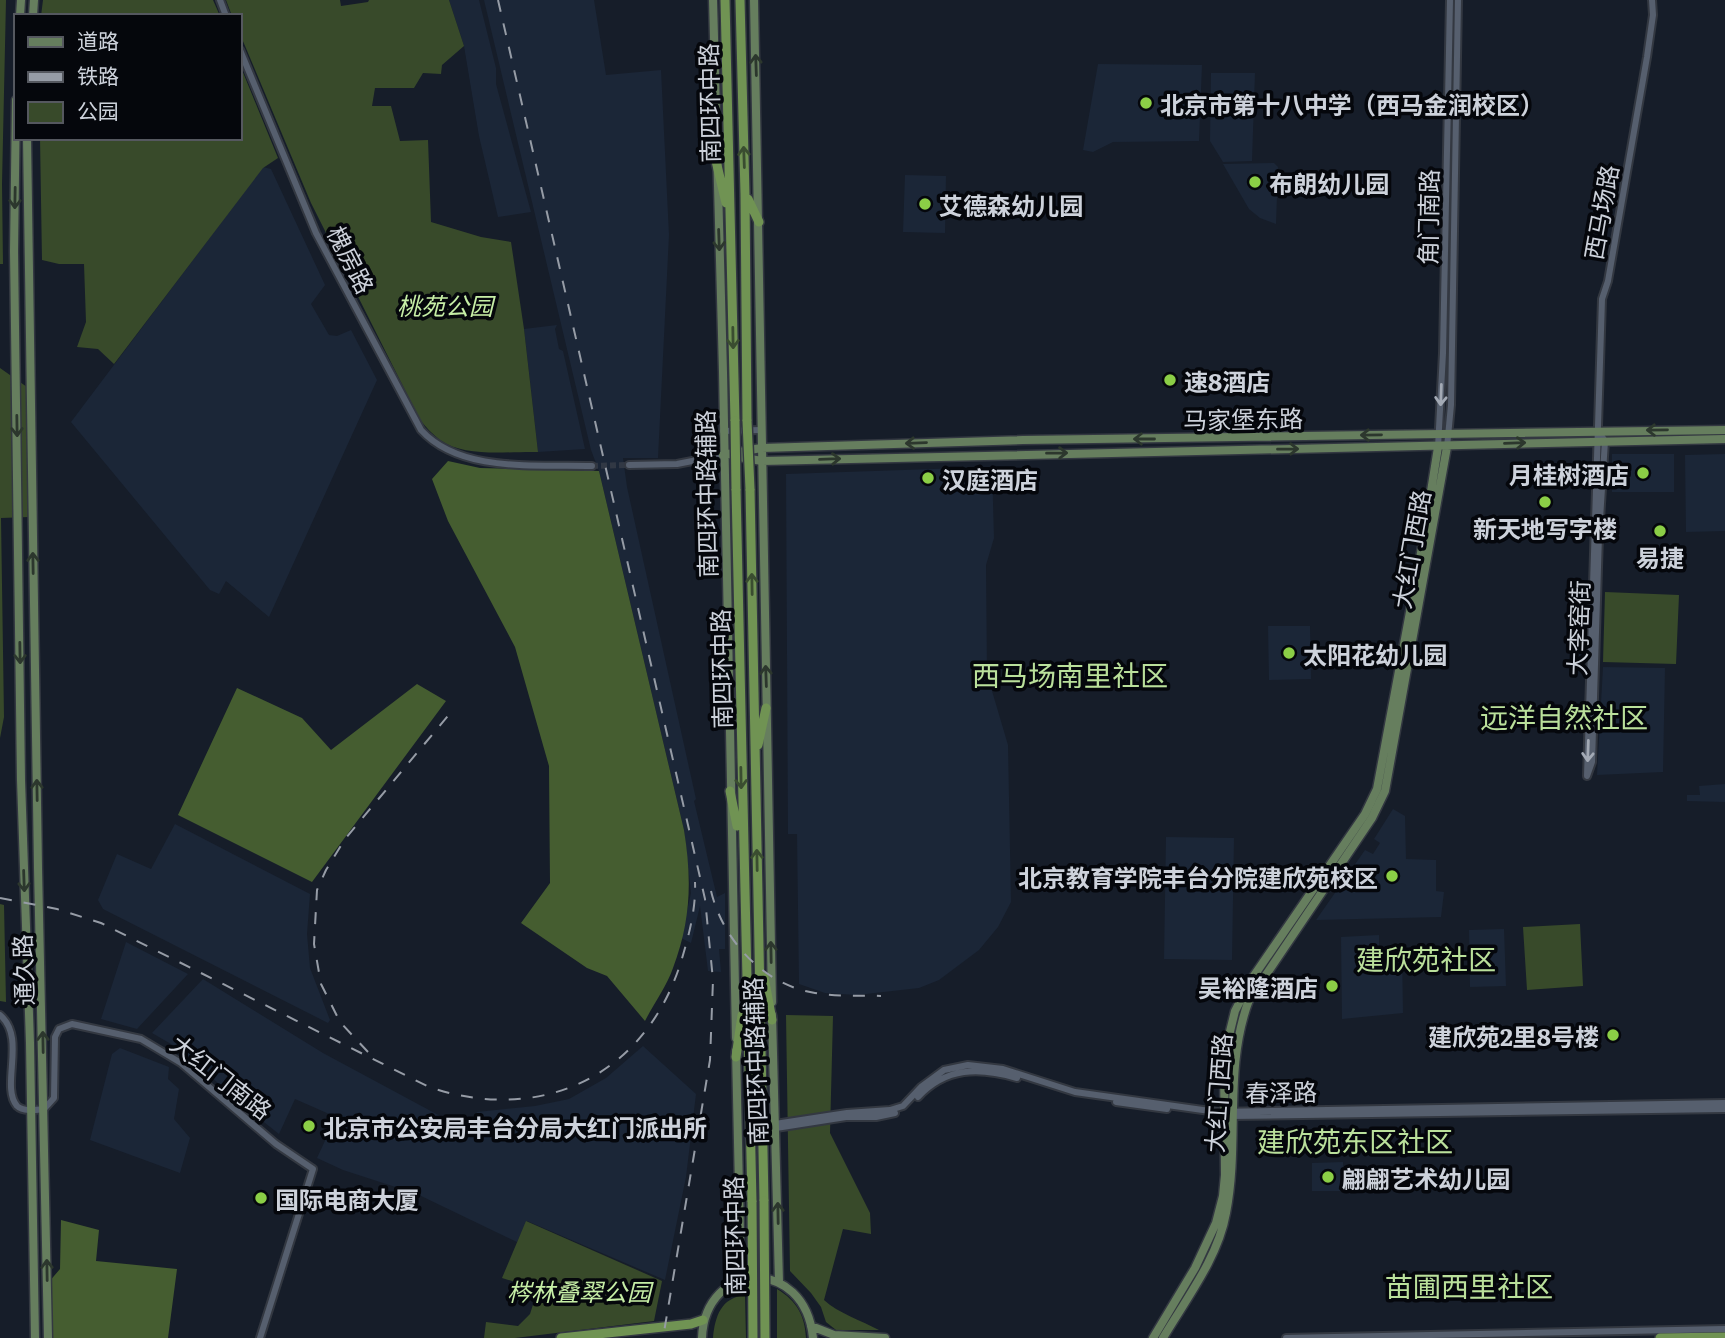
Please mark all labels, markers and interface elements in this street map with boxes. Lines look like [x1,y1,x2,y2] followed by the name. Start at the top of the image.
[14,14,242,140] legend
[77,24,119,55] text: 道路
[689,43,727,163] street label: 南四环中路
[749,54,762,77] one-way arrow
[77,59,119,90] text: 铁路
[1160,86,1544,121] place label: 北京市第十八中学（西马金润校区）
[77,94,119,125] text: 公园
[1138,95,1154,111] marker: 北京市第十八中学（西马金润校区）
[738,146,751,169] one-way arrow
[1574,162,1626,262] street label: 西马场路
[1269,165,1389,200] place label: 布朗幼儿园
[1409,169,1445,265] street label: 角门南路
[1247,174,1263,190] marker: 布朗幼儿园
[8,187,22,210] one-way arrow
[939,187,1083,222] place label: 艾德森幼儿园
[917,196,933,212] marker: 艾德森幼儿园
[320,219,384,299] street label: 槐房路
[712,228,725,251] one-way arrow
[397,287,496,322] park label: 桃苑公园
[726,326,740,349] one-way arrow
[1184,363,1270,398] place label: 速8酒店
[1162,372,1178,388] marker: 速8酒店
[1435,383,1448,406] one-way arrow
[1183,399,1303,437] street label: 马家堡东路
[686,410,724,578] street label: 南四环中路辅路
[10,414,23,437] one-way arrow
[1646,424,1669,437] one-way arrow
[1360,428,1383,442] one-way arrow
[1132,432,1155,446] one-way arrow
[1504,436,1527,450] one-way arrow
[905,437,928,450] one-way arrow
[1276,442,1299,456] one-way arrow
[1045,446,1068,460] one-way arrow
[818,452,841,465] one-way arrow
[1509,456,1629,491] place label: 月桂树酒店
[942,461,1038,496] place label: 汉庭酒店
[1635,465,1651,481] marker: 月桂树酒店
[920,470,936,486] marker: 汉庭酒店
[1382,487,1438,611] street label: 大红门西路
[1537,494,1553,510] marker: 新天地写字楼
[1473,510,1617,545] place label: 新天地写字楼
[1652,523,1668,539] marker: 易捷
[1636,539,1684,574] place label: 易捷
[27,552,40,575] one-way arrow
[745,572,758,595] one-way arrow
[1558,579,1596,677] street label: 大李窑街
[701,609,739,729] street label: 南四环中路
[1303,636,1447,671] place label: 太阳花幼儿园
[13,641,26,664] one-way arrow
[1281,645,1297,661] marker: 太阳花幼儿园
[972,653,1168,695] district label: 西马场南里社区
[759,664,772,687] one-way arrow
[1480,695,1648,737] district label: 远洋自然社区
[1582,739,1595,762] one-way arrow
[735,766,748,789] one-way arrow
[30,779,44,802] one-way arrow
[750,849,764,872] one-way arrow
[1018,859,1378,894] place label: 北京教育学院丰台分院建欣苑校区
[1384,868,1400,884] marker: 北京教育学院丰台分院建欣苑校区
[18,869,31,892] one-way arrow
[3,933,41,1007] street label: 通久路
[1356,937,1496,979] district label: 建欣苑社区
[764,941,778,964] one-way arrow
[1198,969,1318,1004] place label: 吴裕隆酒店
[734,976,774,1146] street label: 南四环中路辅路
[1324,978,1340,994] marker: 吴裕隆酒店
[1428,1018,1599,1053] place label: 建欣苑2里8号楼
[164,1025,280,1127] street label: 大红门南路
[1605,1027,1621,1043] marker: 建欣苑2里8号楼
[36,1031,50,1054] one-way arrow
[1195,1032,1239,1154] street label: 大红门西路
[1245,1073,1317,1109] street label: 春泽路
[323,1109,707,1144] place label: 北京市公安局丰台分局大红门派出所
[301,1118,317,1134] marker: 北京市公安局丰台分局大红门派出所
[1257,1119,1453,1161] district label: 建欣苑东区社区
[1342,1160,1510,1195] place label: 翩翩艺术幼儿园
[1320,1169,1336,1185] marker: 翩翩艺术幼儿园
[714,1176,752,1296] street label: 南四环中路
[275,1181,419,1216] place label: 国际电商大厦
[253,1190,269,1206] marker: 国际电商大厦
[771,1202,784,1225] one-way arrow
[40,1259,54,1282] one-way arrow
[1385,1264,1553,1306] district label: 苗圃西里社区
[507,1273,654,1308] park label: 梣林叠翠公园

